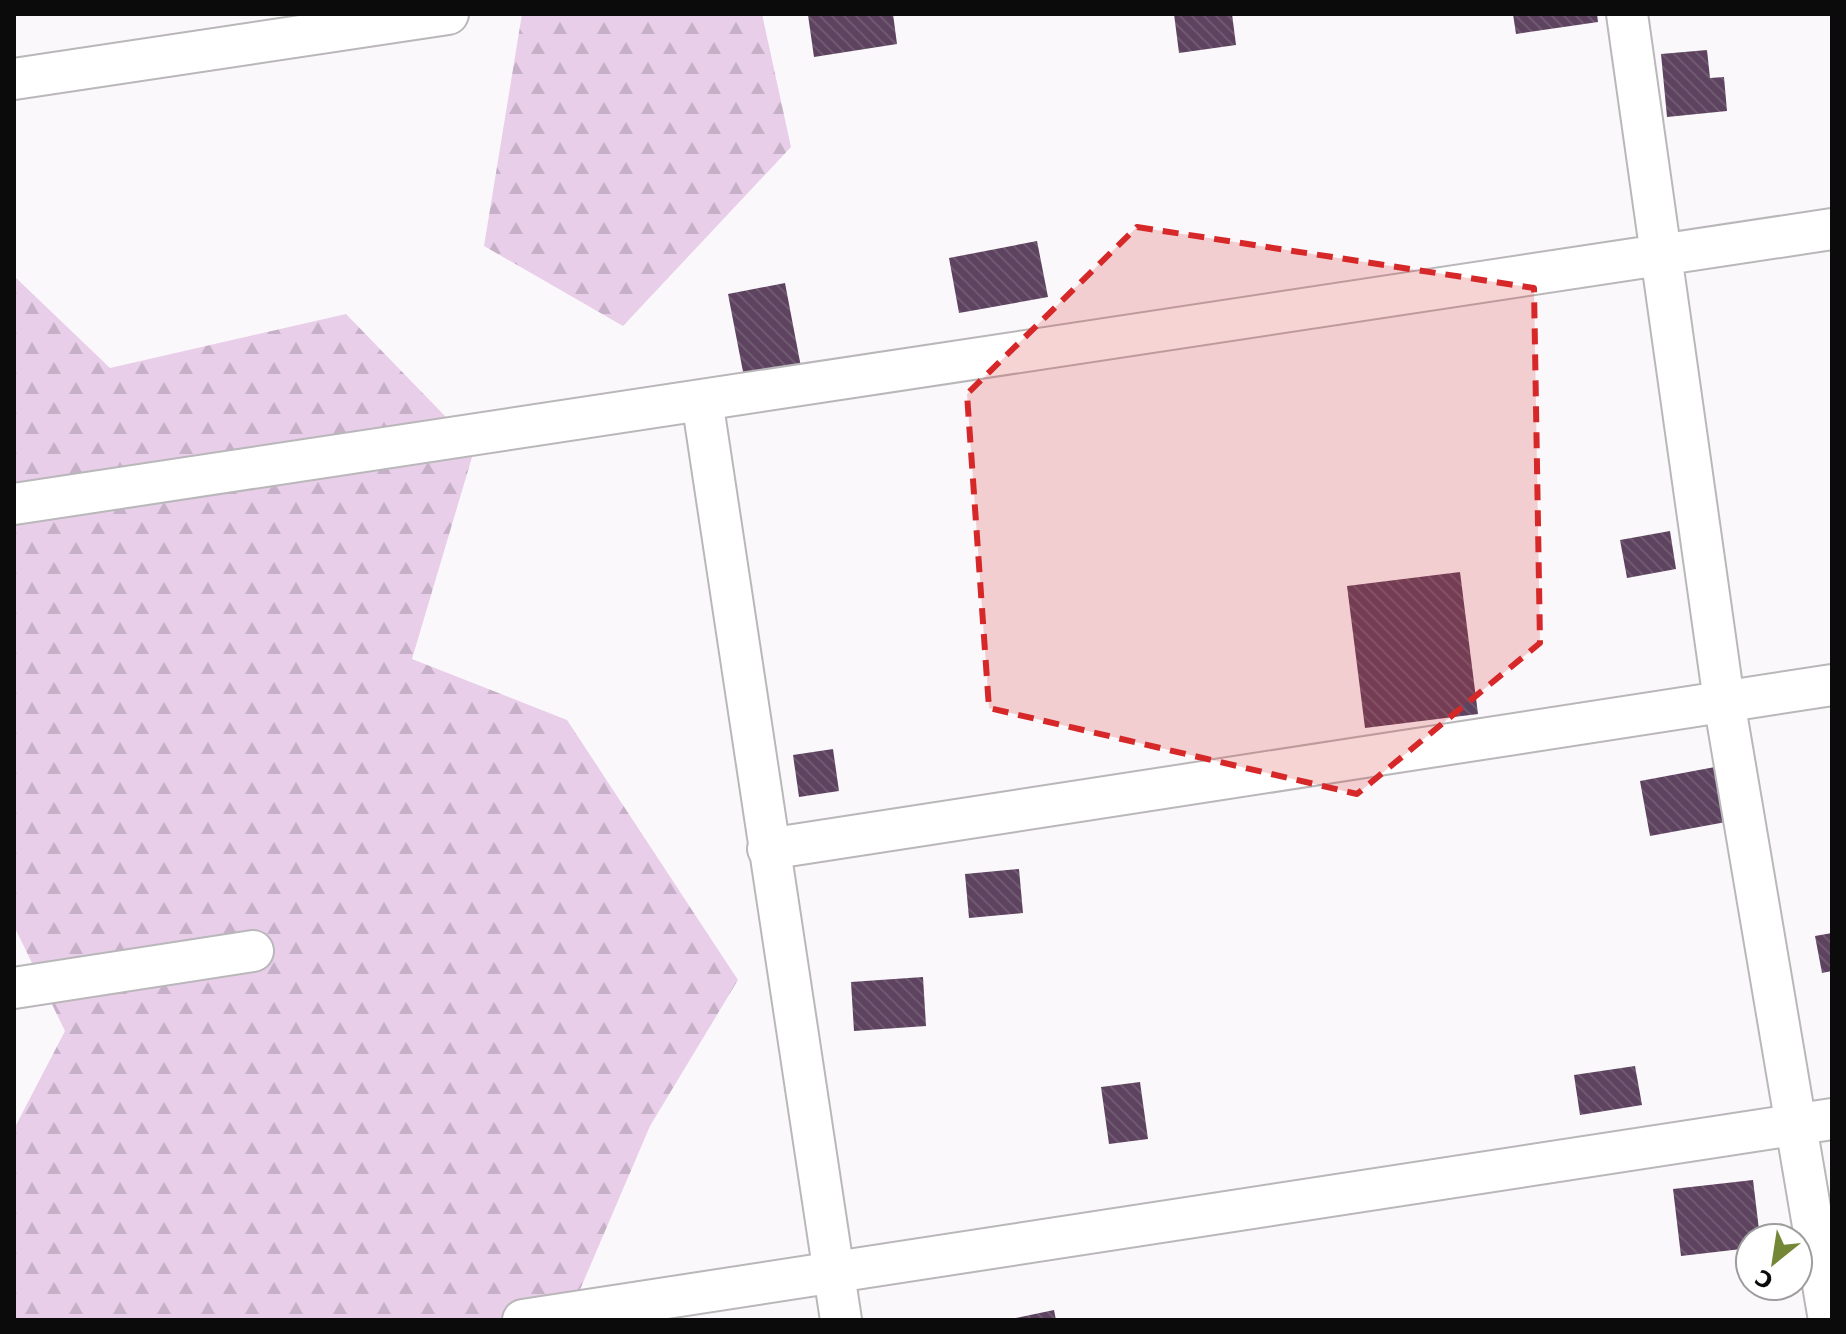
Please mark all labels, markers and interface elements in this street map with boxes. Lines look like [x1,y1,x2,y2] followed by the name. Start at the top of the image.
[1734,1222,1814,1302] north arrow
[1751,1264,1777,1294] text: С

